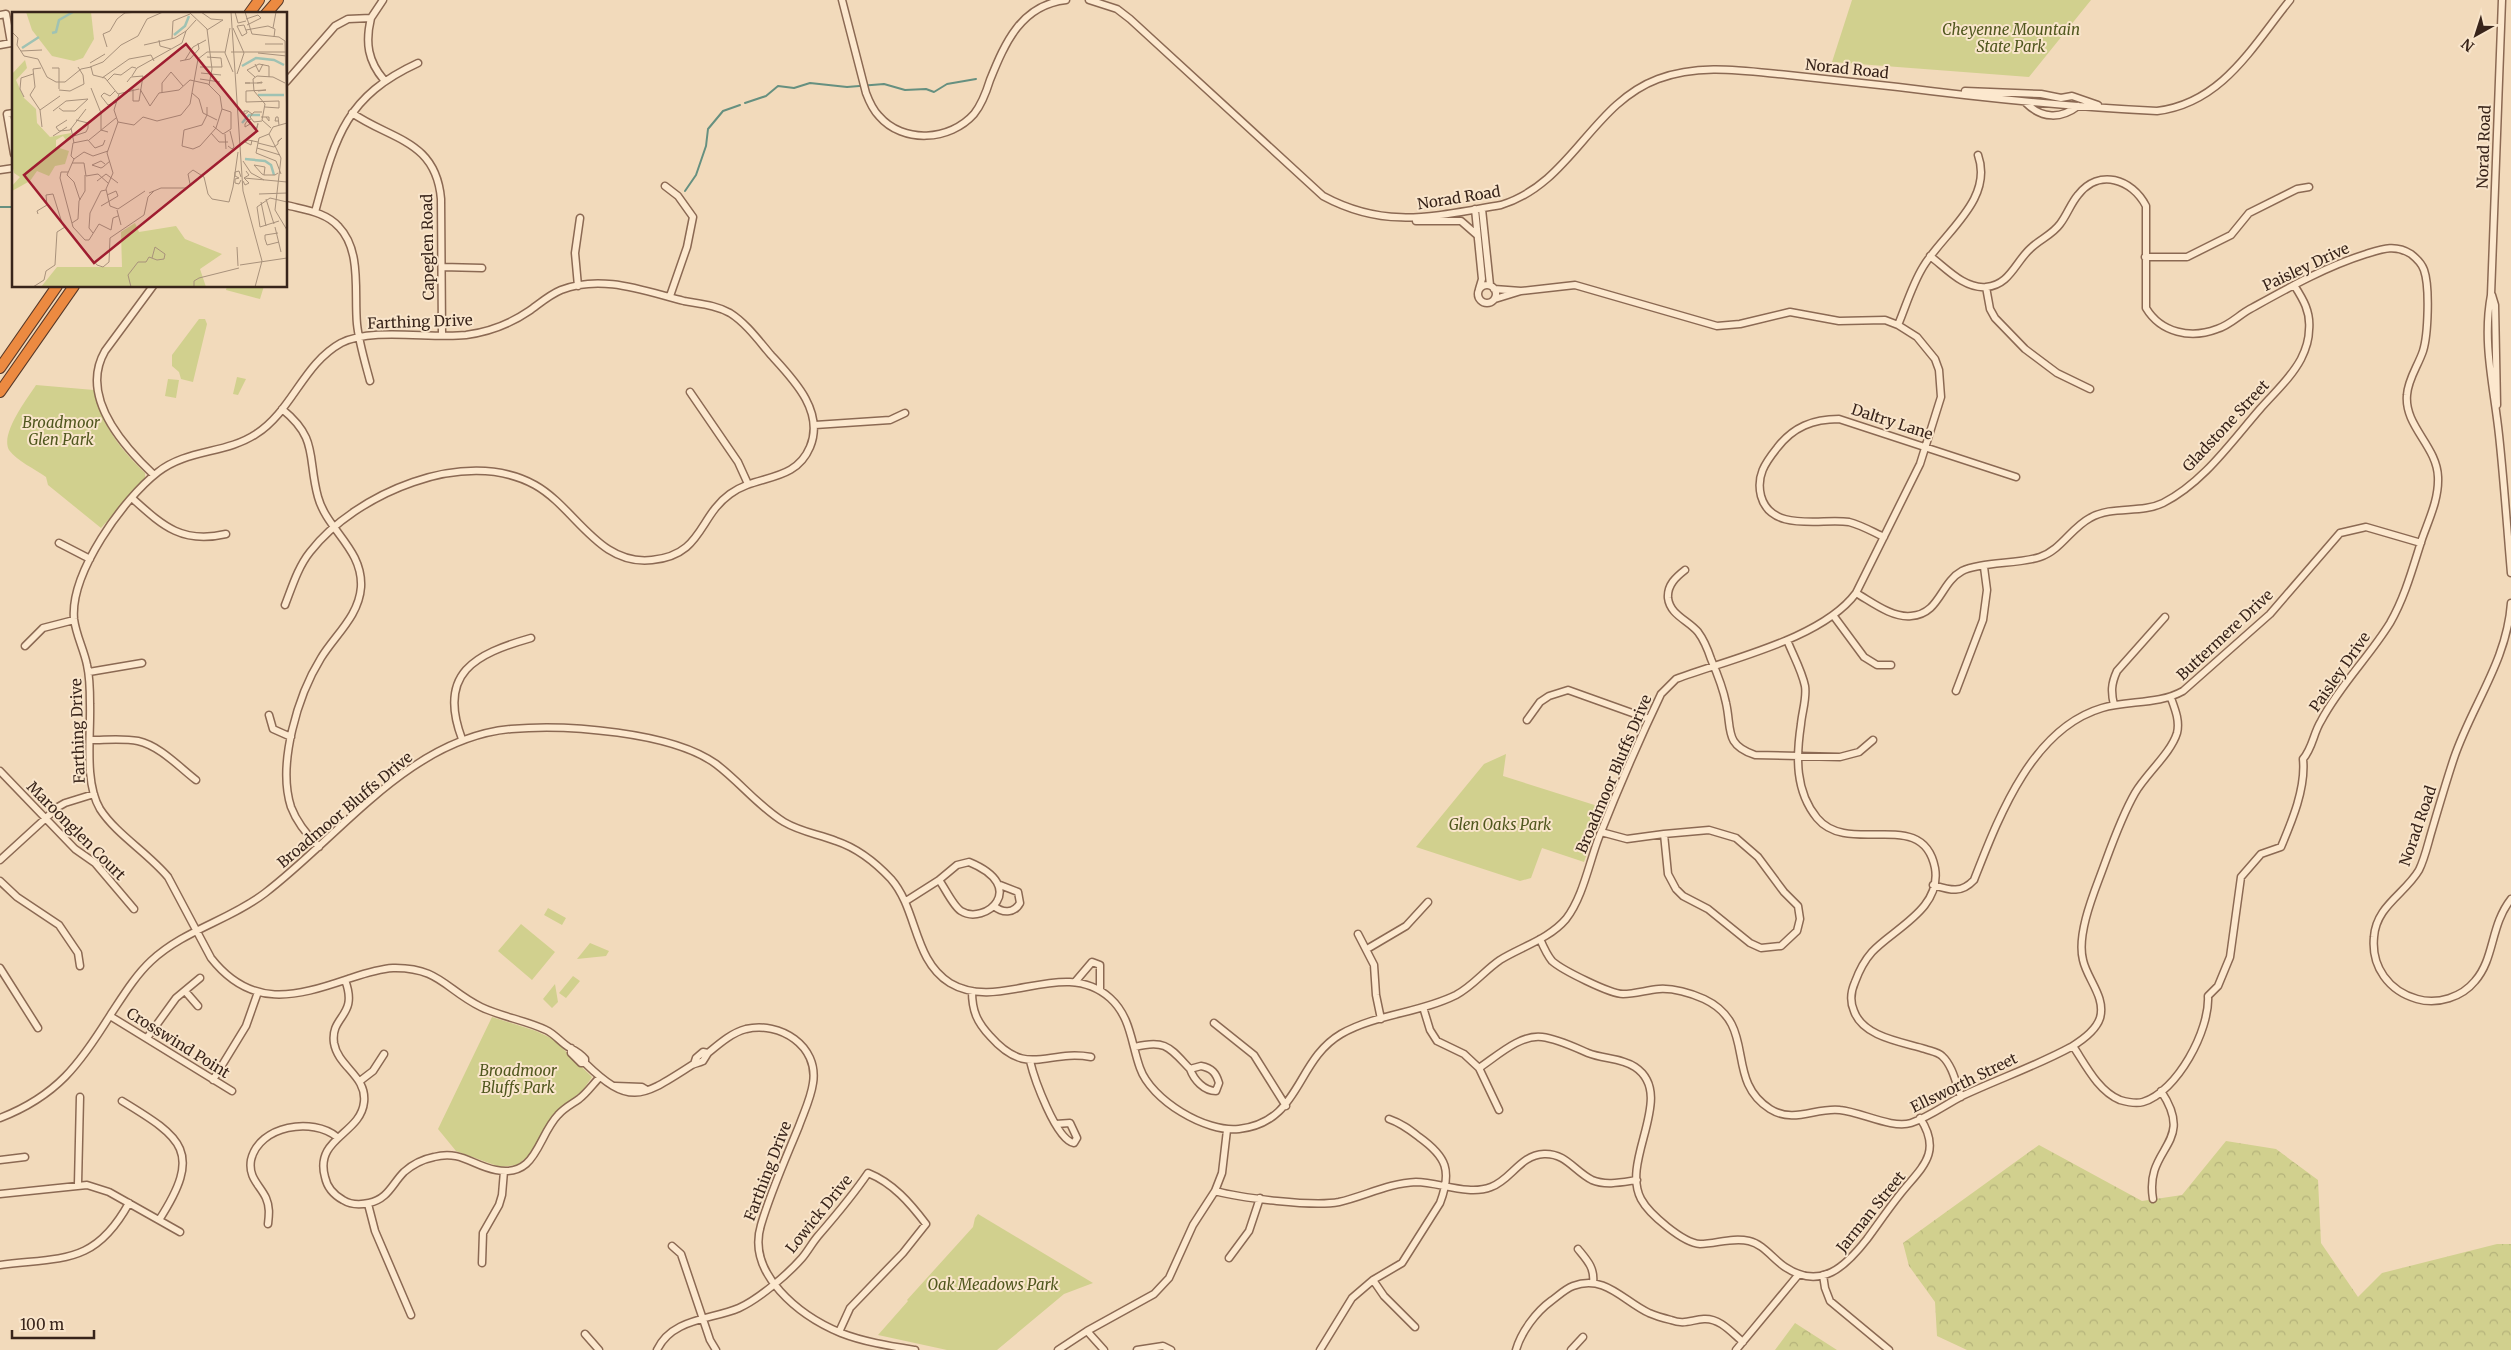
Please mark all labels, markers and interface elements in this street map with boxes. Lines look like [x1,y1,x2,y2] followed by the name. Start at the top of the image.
[2451,10,2501,60] north arrow
[12,12,288,288] inset map
[1942,20,2080,56] park label: Cheyenne Mountain State Park
[2458,35,2478,56] text: N
[1804,55,1890,82] street label: Norad Road
[2473,105,2494,189] street label: Norad Road
[1416,182,1502,213] street label: Norad Road
[417,194,438,300] street label: Capeglen Road
[2260,238,2352,295] street label: Paisley Drive
[367,310,473,333] street label: Farthing Drive
[2178,376,2273,476] street label: Gladstone Street
[1849,399,1936,444] street label: Daltry Lane
[22,413,101,449] park label: Broadmoor Glen Park
[2173,585,2277,684] street label: Buttermere Drive
[2305,628,2374,715] street label: Paisley Drive
[66,678,89,784] street label: Farthing Drive
[1571,691,1656,856] street label: Broadmoor Bluffs Drive
[273,747,416,872] street label: Broadmoor Bluffs Drive
[23,777,130,884] street label: Maroonglen Court
[2395,783,2440,869] street label: Norad Road
[1449,815,1552,834] park label: Glen Oaks Park
[123,1003,233,1082] street label: Crosswind Point
[1907,1048,2020,1117] street label: Ellsworth Street
[479,1061,558,1097] park label: Broadmoor Bluffs Park
[740,1118,795,1223] street label: Farthing Drive
[1831,1167,1909,1257] street label: Jarman Street
[781,1171,856,1257] street label: Lowick Drive
[928,1275,1059,1294] park label: Oak Meadows Park
[12,1308,95,1340] scale bar
[20,1315,64,1334] text: 100 m

